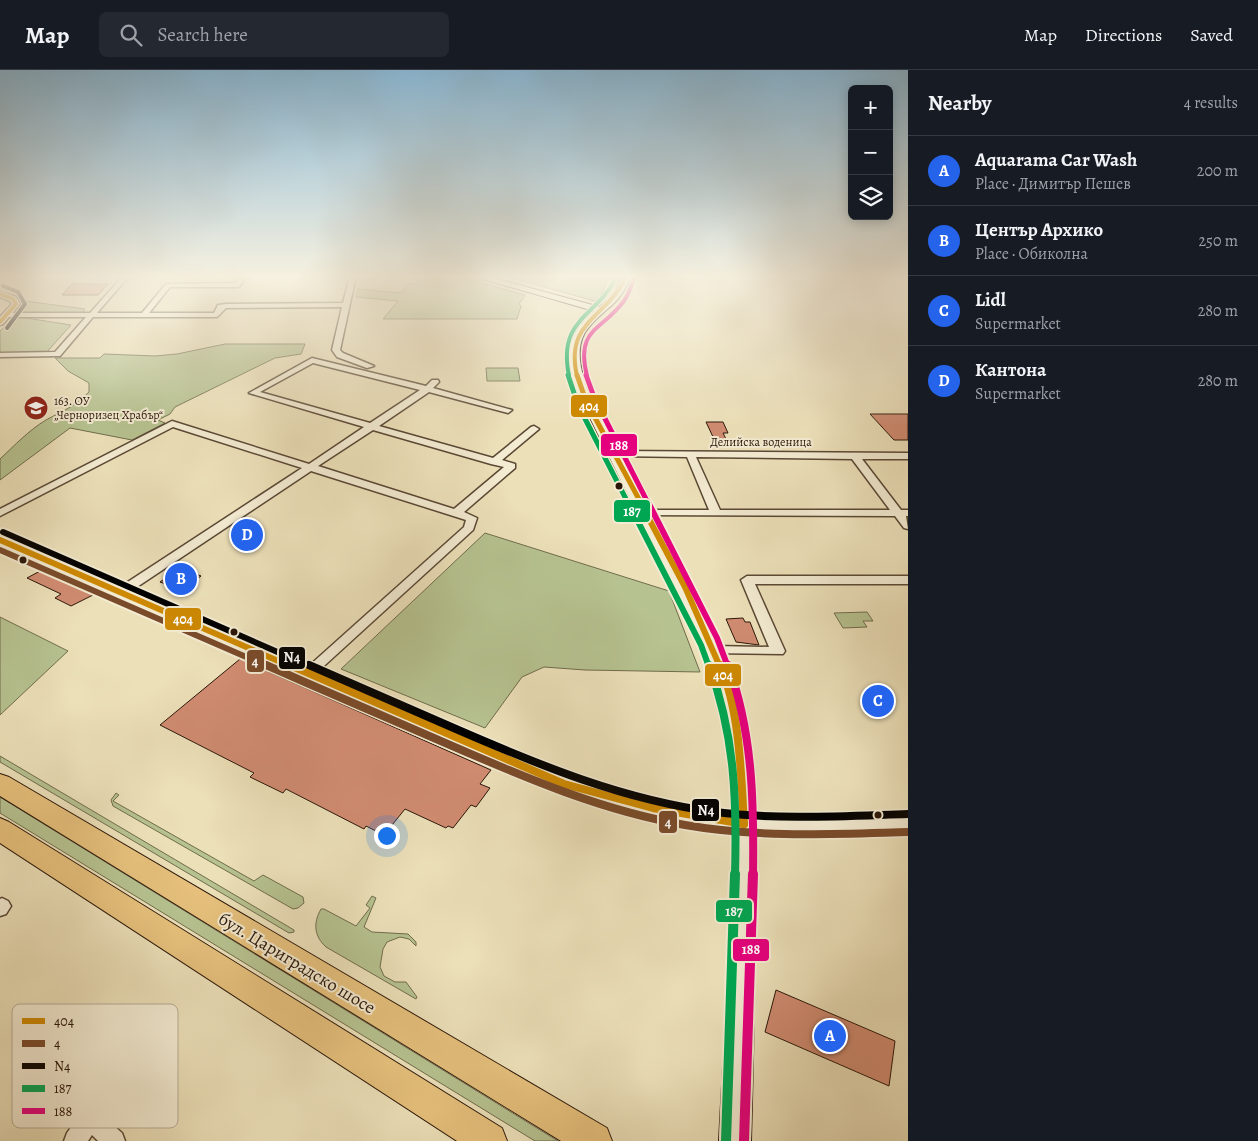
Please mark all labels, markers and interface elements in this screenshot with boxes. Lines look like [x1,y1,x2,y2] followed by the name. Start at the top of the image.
[99,12,449,57] search box
[25,19,69,51] text: Map
[117,21,145,49] icon: search
[157,22,248,48] text: Search here
[1024,23,1057,47] text: Map
[1085,23,1162,47] text: Directions
[1190,23,1233,47] text: Saved
[848,85,893,220] map controls
[848,85,893,130] button: +
[928,89,991,117] text: Nearby
[1184,92,1238,114] text: 4 results
[848,130,893,175] button: −
[975,147,1137,173] text: Aquarama Car Wash
[939,160,949,182] text: A
[1197,160,1238,182] text: 200 m
[975,173,1131,195] text: Place · Димитър Пешев
[848,175,893,220] button: layers
[975,217,1103,243] text: Център Архико
[939,230,949,252] text: B
[1199,230,1238,252] text: 250 m
[975,243,1088,265] text: Place · Обиколна
[975,287,1006,313] text: Lidl
[939,300,949,322] text: C
[1198,300,1238,322] text: 280 m
[975,313,1061,335] text: Supermarket
[975,357,1046,383] text: Кантона
[938,370,950,392] text: D
[1198,370,1238,392] text: 280 m
[975,383,1061,405] text: Supermarket
[54,393,163,423] place label: 163. ОУ „Черноризец Храбър“
[570,394,608,418] line badge: 404
[23,395,49,421] school or university icon: 163. ОУ „Черноризец Храбър“
[579,397,600,416] text: 404
[600,433,638,457] line badge: 188
[710,434,812,450] street label: Делийска воденица
[610,436,629,455] text: 188
[614,481,624,491] unlabelled marker
[613,499,651,523] line badge: 187
[623,502,641,521] text: 187
[231,516,263,554] pin: D
[18,555,28,565] unlabelled marker
[165,560,197,598] pin: B
[164,607,202,631] line badge: 404
[173,610,194,629] text: 404
[229,627,239,637] unlabelled marker
[278,646,306,670] line badge: N4
[284,648,301,667] text: N4
[246,649,265,673] line badge: 4
[252,652,259,671] text: 4
[704,663,742,687] line badge: 404
[713,666,734,685] text: 404
[862,682,894,720] pin: C
[691,798,720,822] line badge: N4
[698,801,715,820] text: N4
[658,810,678,834] line badge: 4
[873,810,883,820] unlabelled marker
[665,813,672,832] text: 4
[374,823,400,849] your location
[715,899,753,923] line badge: 187
[725,902,743,921] text: 187
[214,907,380,1019] street label: бул. Цариградско шосе
[732,938,770,962] line badge: 188
[742,940,761,959] text: 188
[12,1004,178,1128] legend
[54,1012,74,1031] text: 404
[814,1017,846,1055] pin: A
[54,1034,60,1053] text: 4
[54,1057,70,1076] text: N4
[54,1079,72,1098] text: 187
[54,1102,73,1121] text: 188

